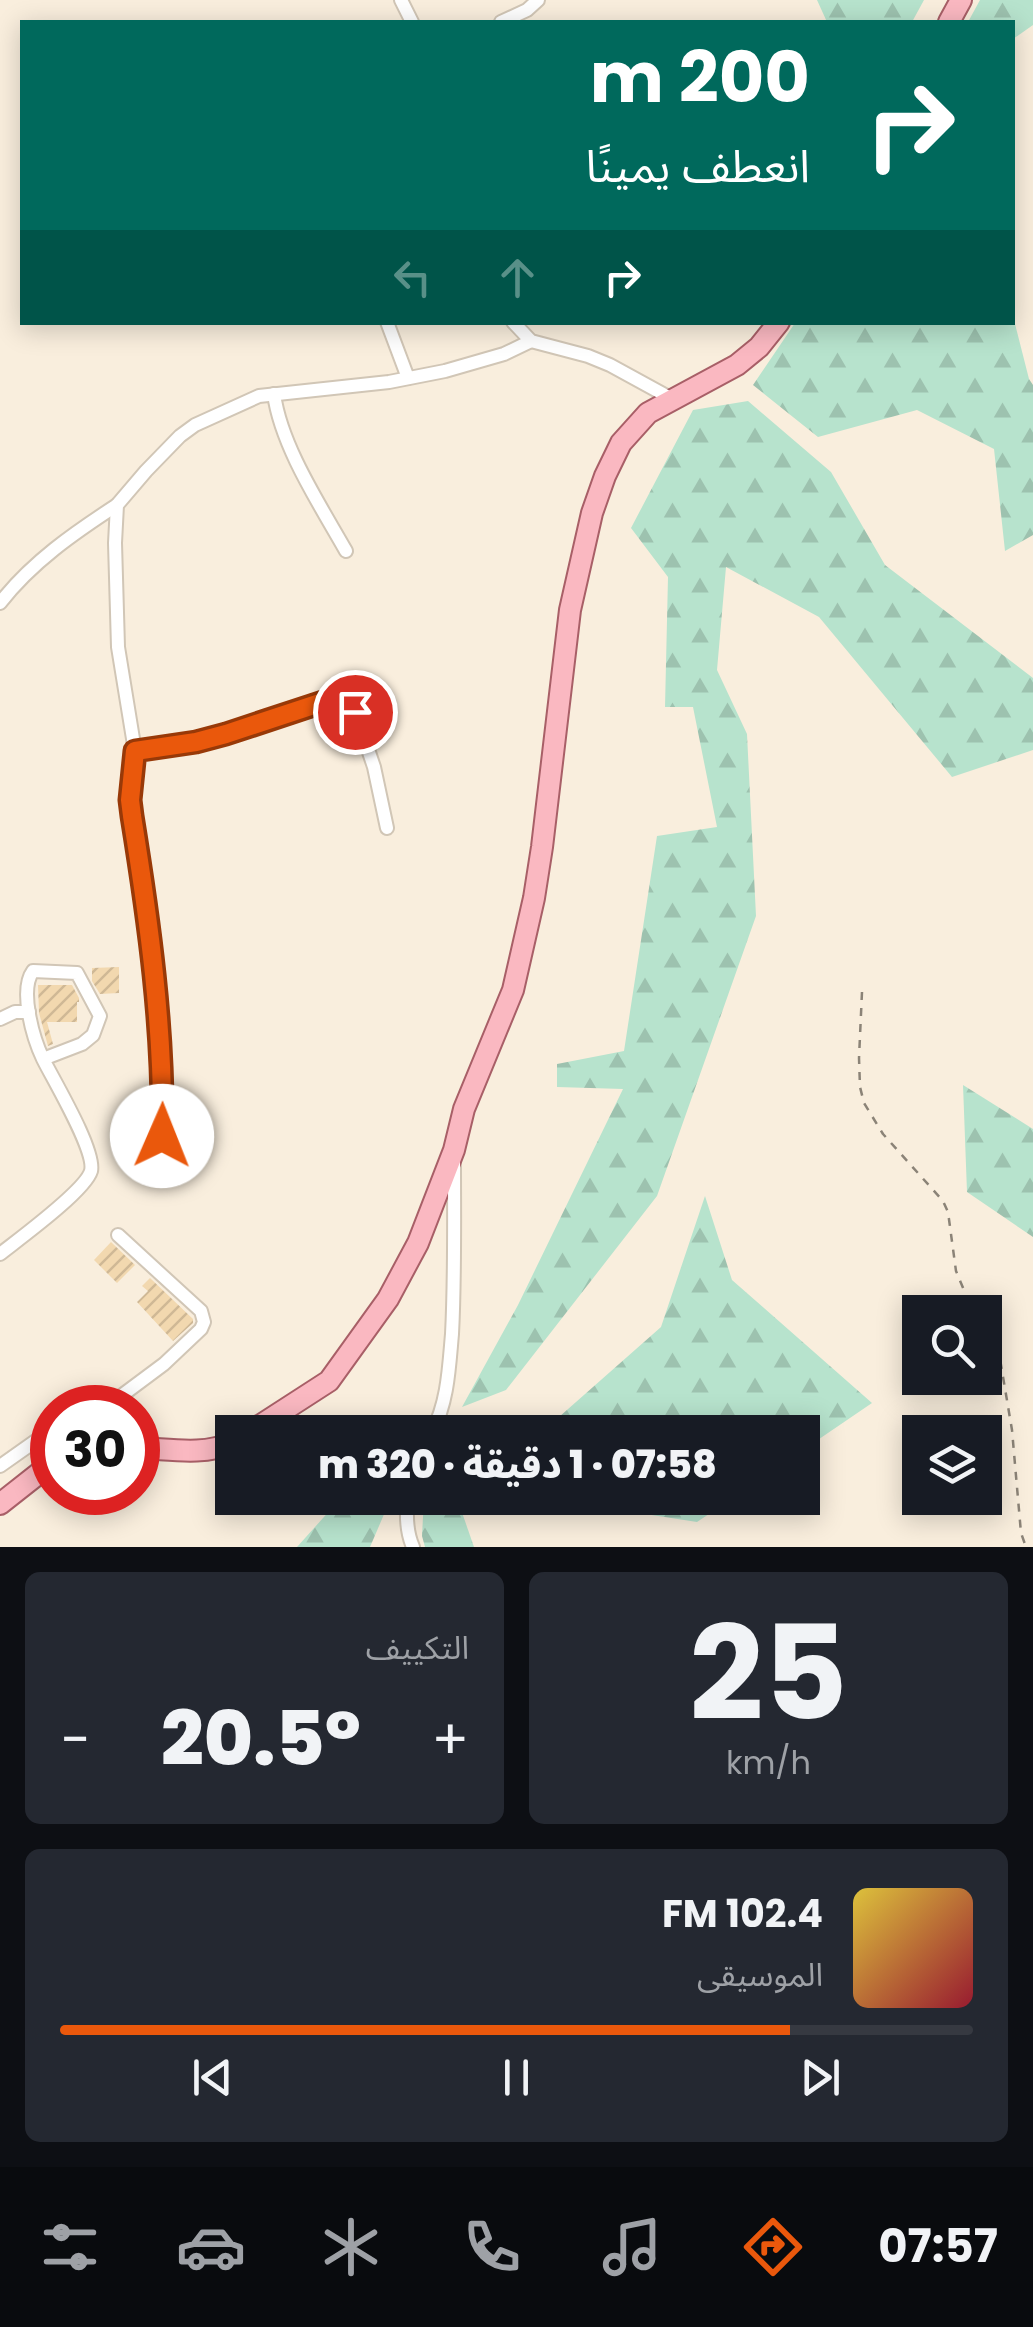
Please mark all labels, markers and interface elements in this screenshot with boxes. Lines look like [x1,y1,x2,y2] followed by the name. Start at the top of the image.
[590,28,810,127] text: 200 m
[845,60,975,190] icon: right
[586,135,810,198] text: انعطف يمينًا
[385,250,440,305] icon: left
[490,250,545,305] icon: ahead
[595,250,650,305] icon: right
[313,670,398,755] pin
[328,685,383,740] icon: arrive
[110,1084,214,1188] position arrow
[902,1295,1002,1515] map controls
[902,1295,1002,1395] button: search
[30,1385,160,1515] speed limit sign: 30
[902,1415,1002,1515] button: layers
[318,1438,717,1491] text: 07:58 · 1 دقيقة · 320 m
[689,1582,848,1765] text: 25
[366,1625,469,1670] text: التكييف
[161,1686,361,1791] text: 20.5°
[60,1701,90,1778] text: −
[431,1701,469,1778] text: +
[726,1740,811,1785] text: km/h
[662,1887,823,1940] text: 102.4 FM
[697,1952,823,1997] text: الموسيقى
[185,2050,240,2105] icon: previous
[489,2050,544,2105] icon: pause
[793,2050,848,2105] icon: next
[35,2212,105,2282] icon: filters
[176,2212,246,2282] icon: car
[316,2212,386,2282] icon: climate
[457,2212,527,2282] icon: phone
[597,2212,667,2282] icon: music
[738,2212,808,2282] icon: directions
[878,2215,998,2278] text: 07:57

